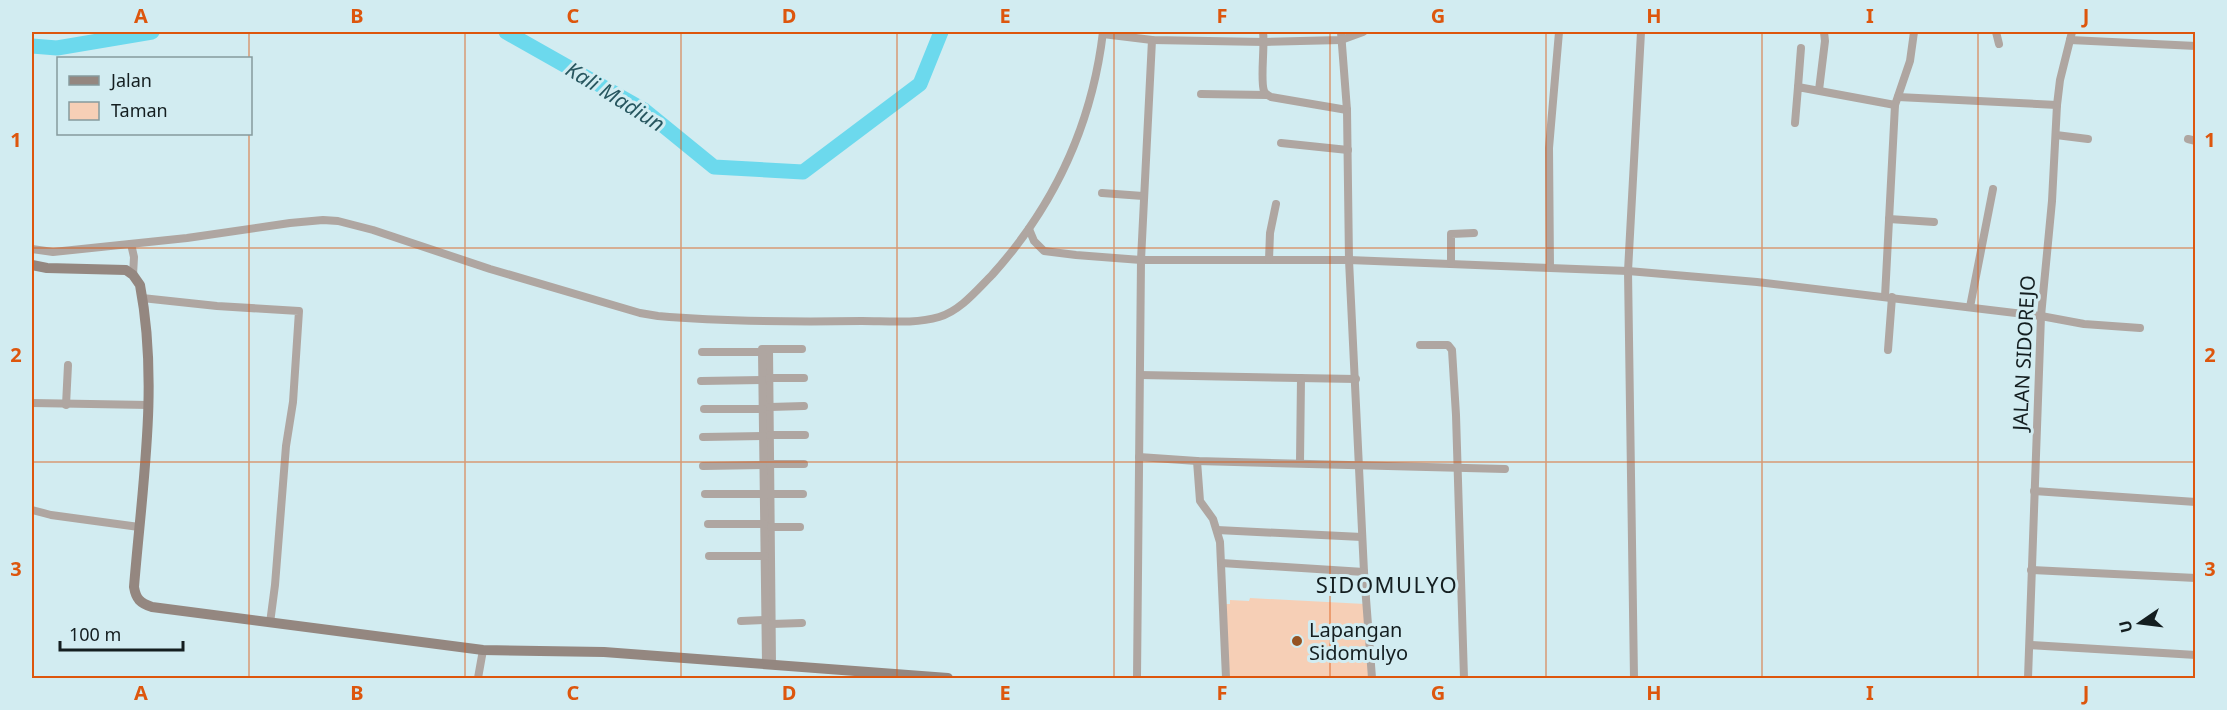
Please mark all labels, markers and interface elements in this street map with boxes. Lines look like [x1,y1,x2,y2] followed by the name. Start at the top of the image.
[134,2,148,29] text: A
[350,2,364,29] text: B
[567,2,580,29] text: C
[782,2,796,29] text: D
[999,2,1011,29] text: E
[1217,2,1227,29] text: F
[1431,2,1445,29] text: G
[1646,2,1662,29] text: H
[1866,2,1874,29] text: I
[2081,2,2089,29] text: J
[561,55,670,138] water label: Kali Madiun
[57,57,252,135] legend
[109,68,152,92] text: Jalan
[111,98,168,122] text: Taman
[10,126,22,153] text: 1
[2204,126,2216,153] text: 1
[2006,275,2041,433] street label: JALAN SIDOREJO
[10,341,22,368] text: 2
[2204,341,2216,368] text: 2
[10,555,22,582] text: 3
[2204,555,2216,582] text: 3
[1316,569,1458,599] district label: SIDOMULYO
[2110,593,2170,653] north arrow
[60,614,183,652] scale bar
[1309,616,1408,666] place label: Lapangan Sidomulyo
[2113,618,2138,635] text: U
[69,622,121,646] text: 100 m
[1290,634,1304,648] marker: Lapangan Sidomulyo
[134,679,148,706] text: A
[350,679,364,706] text: B
[567,679,580,706] text: C
[782,679,796,706] text: D
[999,679,1011,706] text: E
[1217,679,1227,706] text: F
[1431,679,1445,706] text: G
[1646,679,1662,706] text: H
[1866,679,1874,706] text: I
[2081,679,2089,706] text: J

